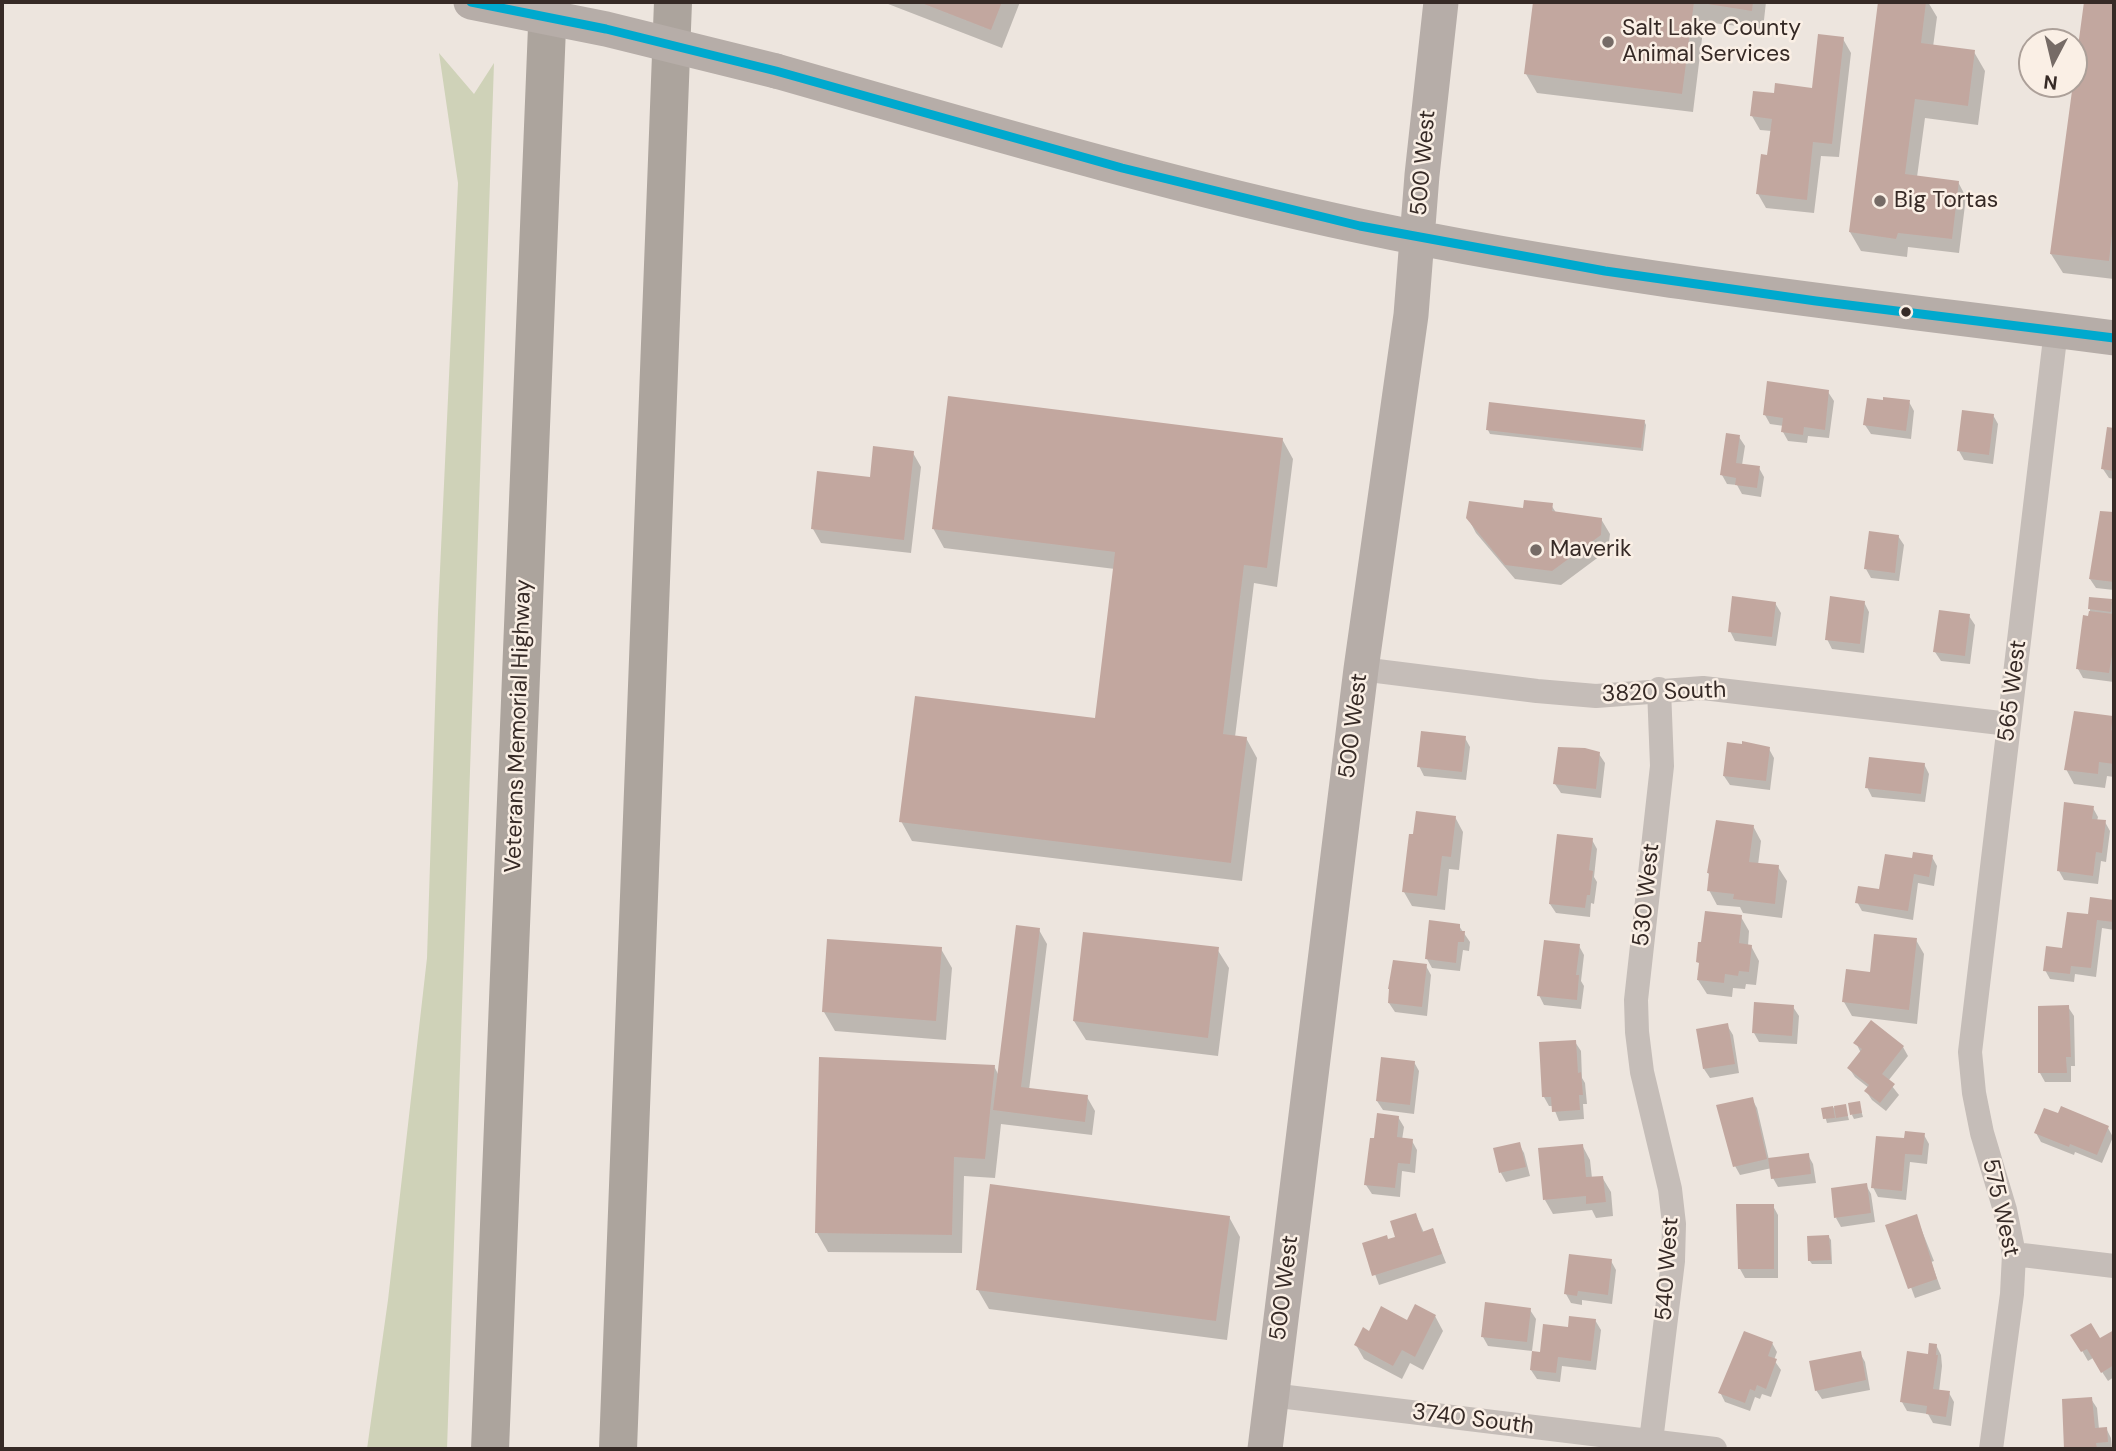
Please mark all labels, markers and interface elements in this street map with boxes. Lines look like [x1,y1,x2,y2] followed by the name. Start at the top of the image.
[1622,15,1801,69] place label: Salt Lake County Animal Services
[2018,28,2088,98] north arrow
[1600,34,1616,50] marker: Salt Lake County Animal Services
[2042,69,2059,96] text: N
[1406,109,1442,217] street label: 500 West
[1894,187,1998,215] place label: Big Tortas
[1872,193,1888,209] marker: Big Tortas
[1899,305,1913,319] unlabelled marker
[1550,536,1632,564] place label: Maverik
[1528,542,1544,558] marker: Maverik
[500,579,538,873] street label: Veterans Memorial Highway
[1993,639,2033,743] street label: 565 West
[1334,672,1374,780] street label: 500 West
[1601,677,1727,709] street label: 3820 South
[1628,842,1666,948] street label: 530 West
[1975,1156,2025,1260] street label: 575 West
[1651,1216,1685,1322] street label: 540 West
[1265,1234,1305,1342] street label: 500 West
[1411,1399,1535,1441] street label: 3740 South

